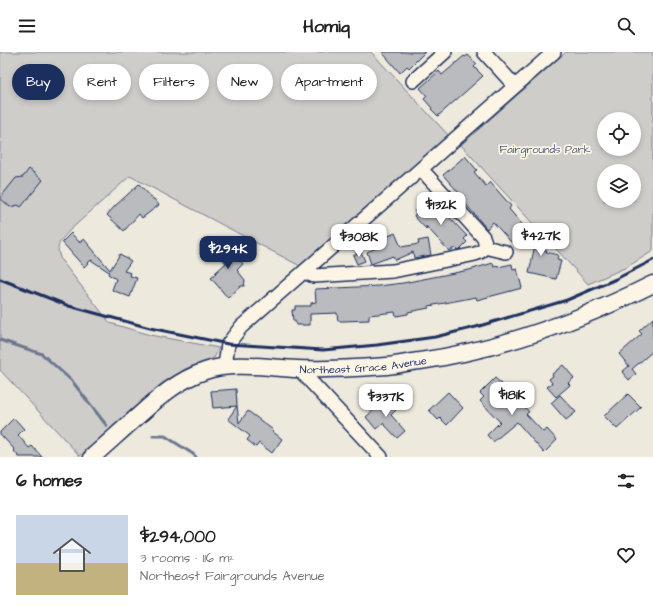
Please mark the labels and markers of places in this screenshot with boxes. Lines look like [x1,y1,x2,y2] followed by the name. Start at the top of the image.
[413,192,469,226] pin: $132K
[513,223,569,257] pin: $427K
[331,224,387,258] pin: $308K
[200,236,256,270] pin: $294K
[484,382,540,416] pin: $181K
[358,384,414,418] pin: $337K

